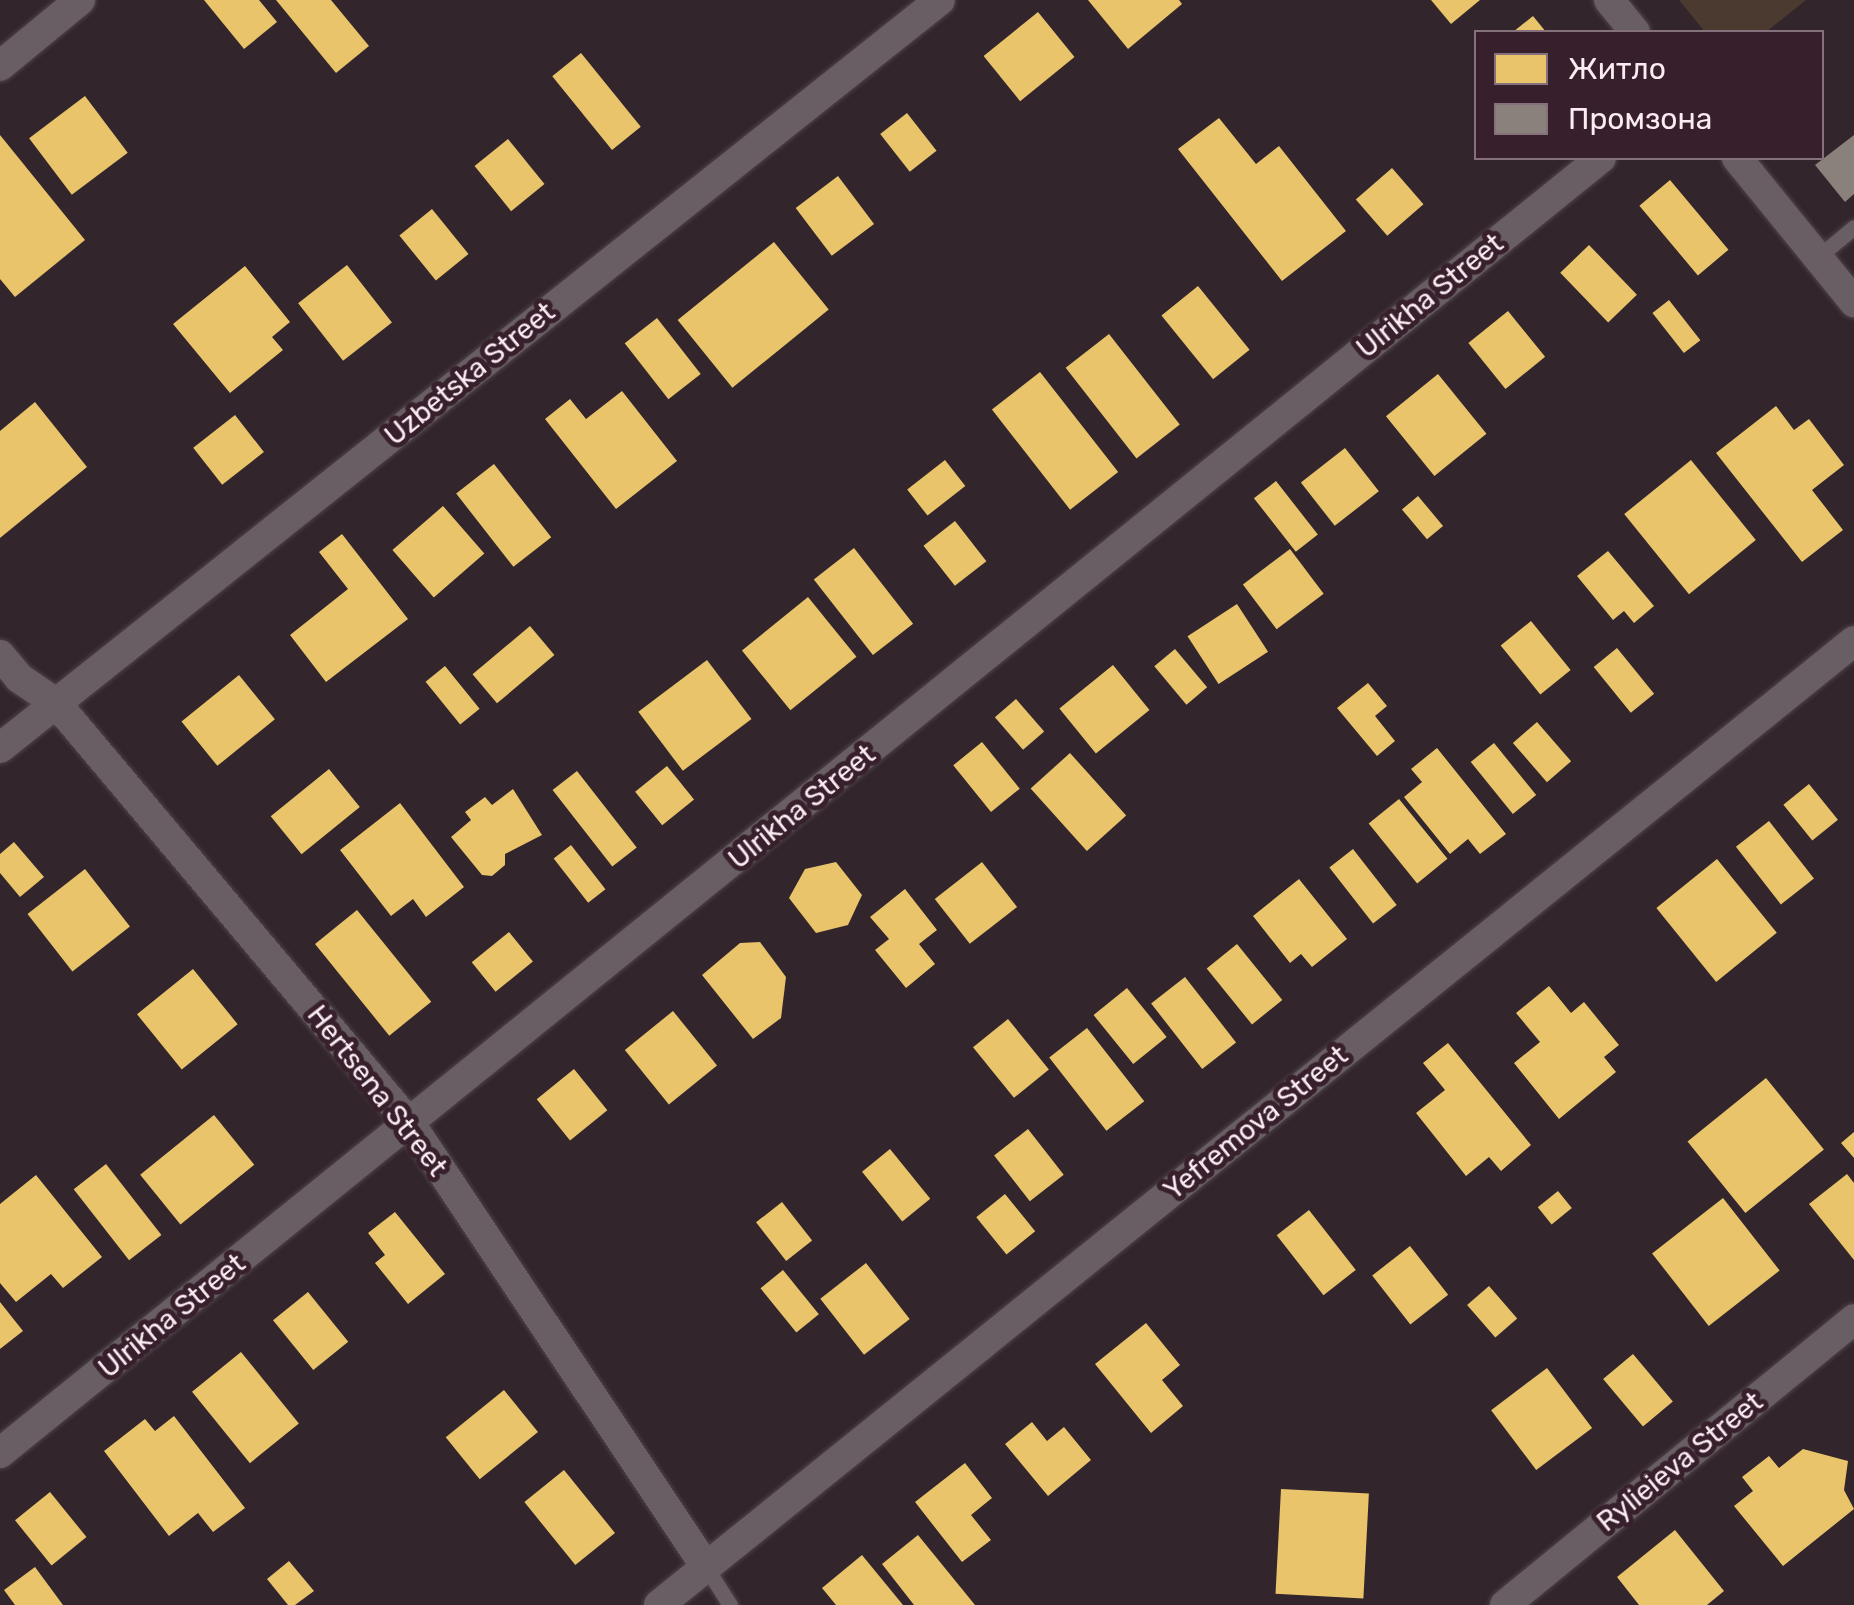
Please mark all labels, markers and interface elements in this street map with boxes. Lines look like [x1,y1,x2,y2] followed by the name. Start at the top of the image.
[1474,30,1824,160] legend
[1568,51,1666,87] text: Житло
[1568,101,1712,137] text: Промзона
[1350,227,1510,365] street label: Ulrikha Street
[378,295,562,453] street label: Uzbetska Street
[722,738,882,876] street label: Ulrikha Street
[300,999,454,1183] street label: Hertsena Street
[1157,1039,1355,1207] street label: Yefremova Street
[92,1247,252,1385] street label: Ulrikha Street
[1590,1385,1770,1539] street label: Rylieieva Street

